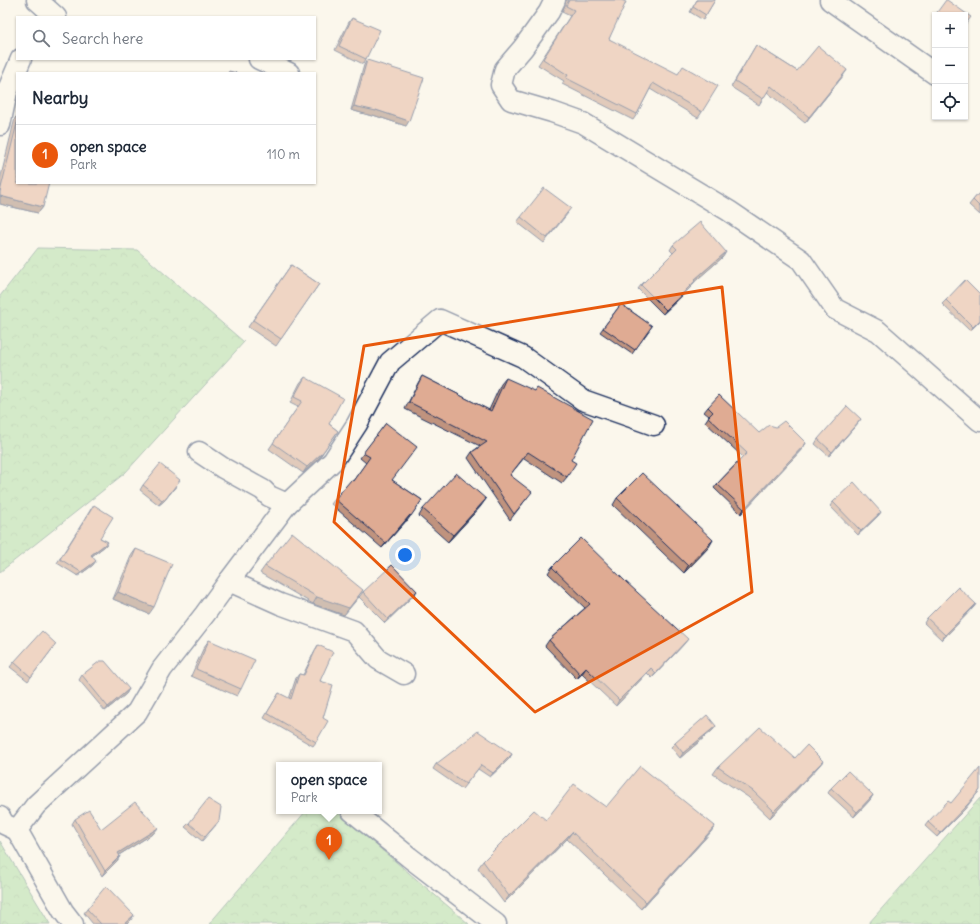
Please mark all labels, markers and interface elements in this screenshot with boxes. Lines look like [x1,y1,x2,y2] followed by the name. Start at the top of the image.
[932,12,968,120] map controls
[932,12,968,48] button: +
[16,16,316,60] search box
[30,27,52,49] icon: search
[62,29,143,48] text: Search here
[932,48,968,84] button: −
[932,84,968,120] button: locate
[32,87,88,109] text: Nearby
[70,137,147,156] text: open space
[42,146,48,163] text: 1
[267,146,300,163] text: 110 m
[70,156,97,173] text: Park
[395,545,415,565] your location
[276,762,382,814] popup
[291,770,367,789] text: open space
[291,789,318,806] text: Park
[316,827,342,860] pin: 1

